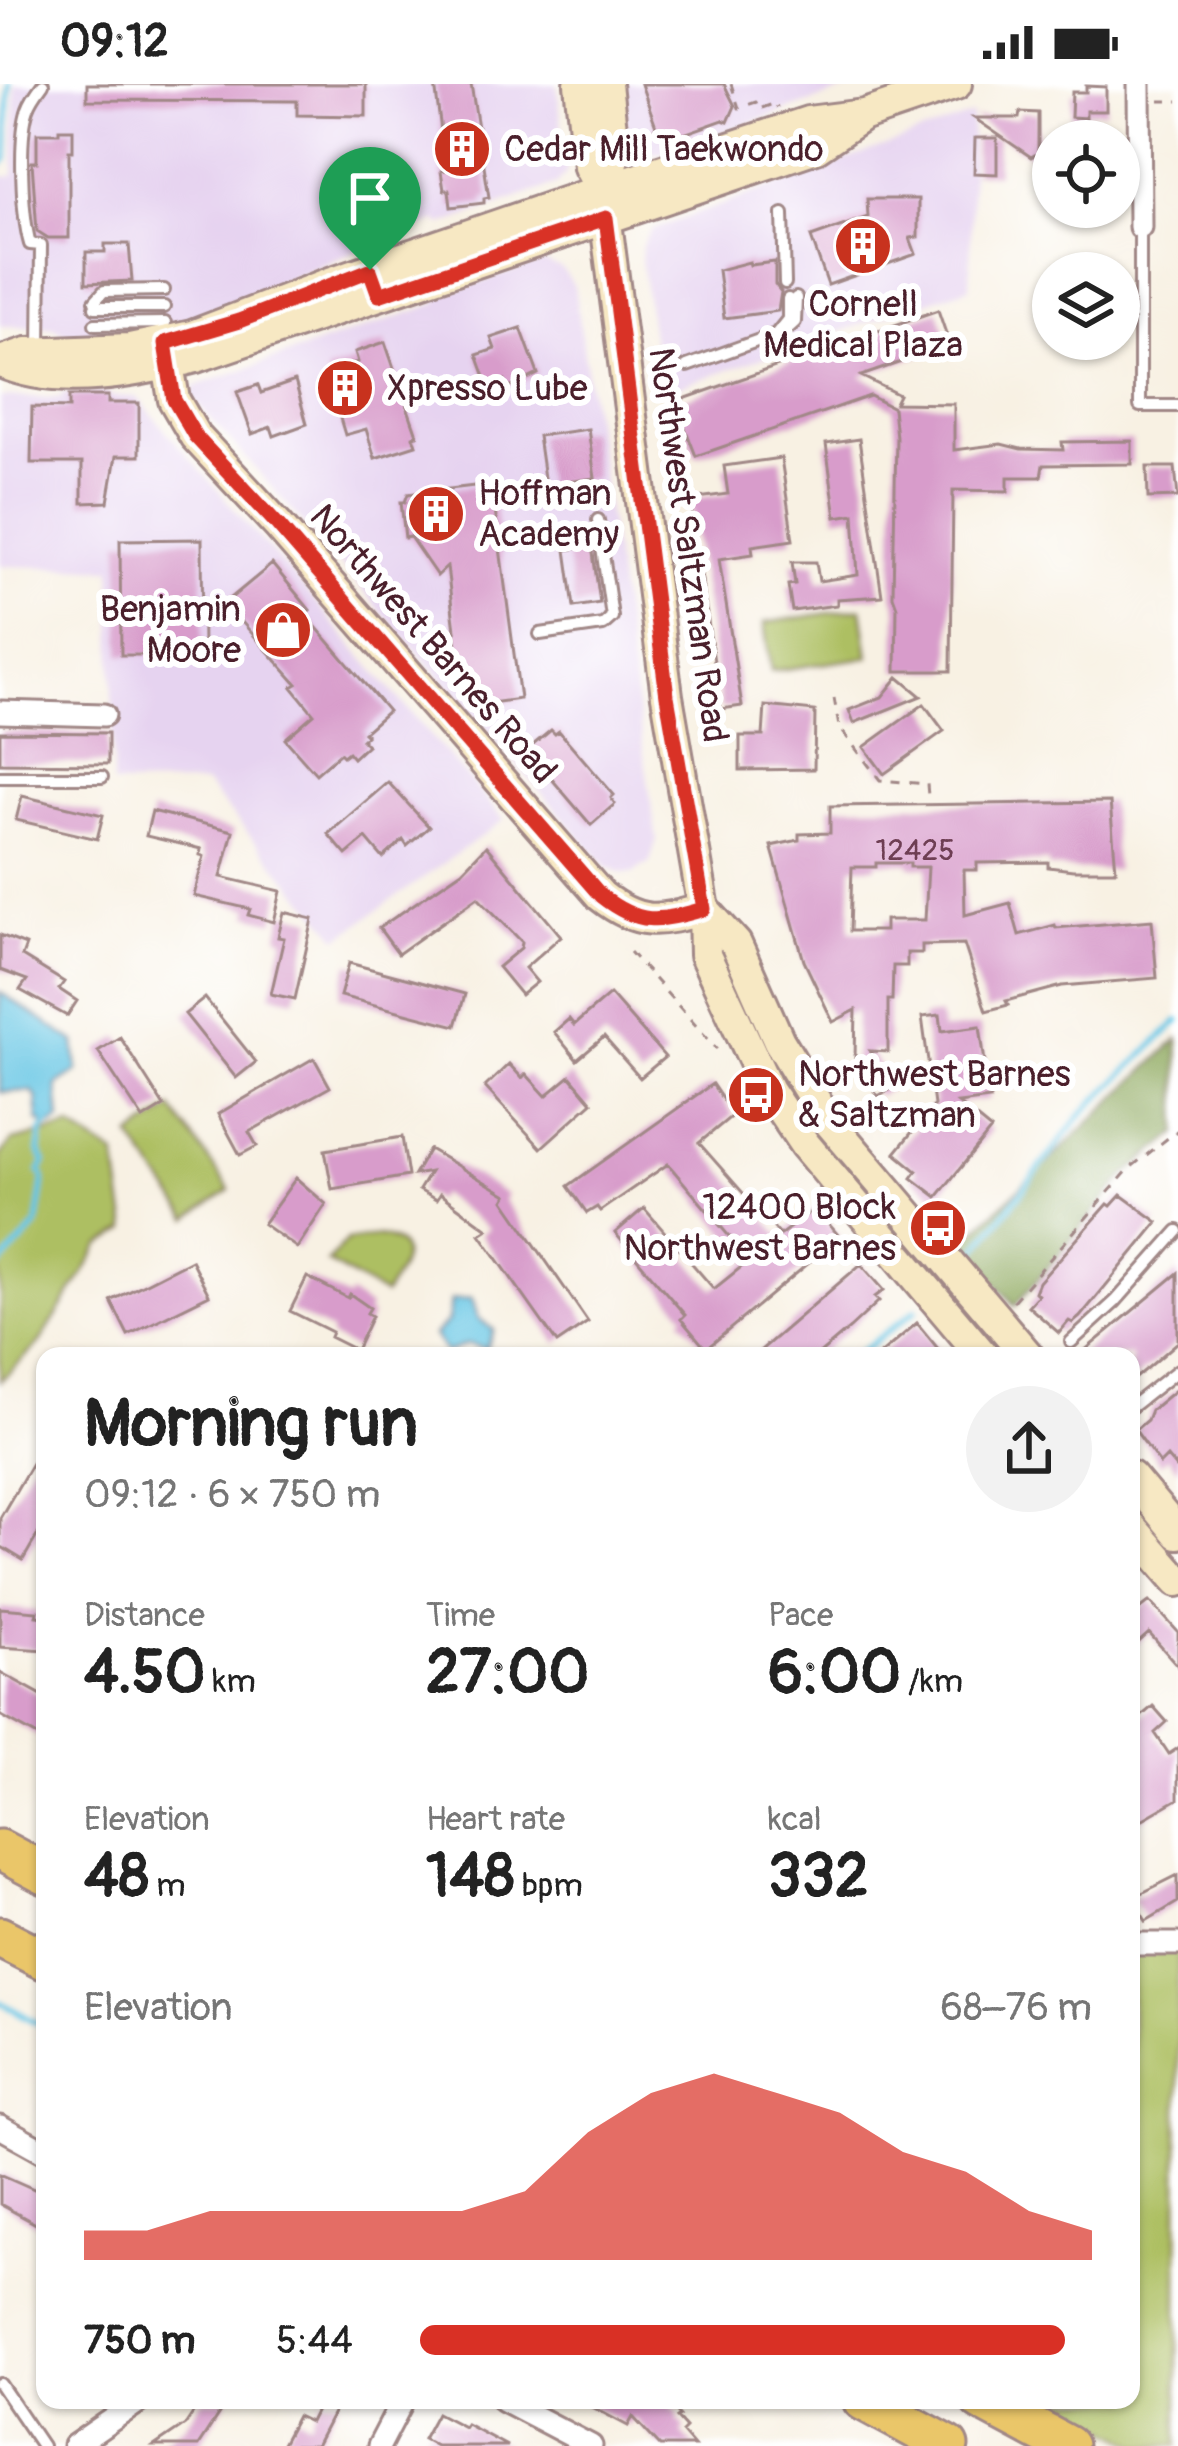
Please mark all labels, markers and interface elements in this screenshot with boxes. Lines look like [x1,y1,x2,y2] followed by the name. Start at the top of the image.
[60,14,169,70] text: 09:12
[431,118,493,180] building icon: Cedar Mill Taekwondo
[1032,120,1140,360] map controls
[1032,120,1140,228] button: locate
[504,127,824,172] place label: Cedar Mill Taekwondo
[319,147,421,270] pin
[337,165,403,231] icon: arrive
[832,215,894,277] building icon: Cornell Medical Plaza
[1032,252,1140,360] button: layers
[763,282,963,368] place label: Cornell Medical Plaza
[638,345,738,745] street label: Northwest Saltzman Road
[314,357,376,419] building icon: Xpresso Lube
[387,366,588,411] place label: Xpresso Lube
[478,471,619,557] place label: Hoffman Academy
[405,483,467,545] building icon: Hoffman Academy
[300,495,566,793] street label: Northwest Barnes Road
[100,587,241,673] place label: Benjamin Moore
[252,599,314,661] shop icon: Benjamin Moore
[876,832,954,869] house number: 12425
[798,1052,1071,1138] place label: Northwest Barnes & Saltzman
[725,1064,787,1126] bus stop icon: Northwest Barnes & Saltzman
[623,1185,896,1271] place label: 12400 Block Northwest Barnes
[907,1197,969,1259] bus stop icon: 12400 Block Northwest Barnes
[84,1383,418,1466] text: Morning run
[966,1386,1092,1512] button: share
[84,1470,380,1519] text: 09:12 · 6 × 750 m
[84,1595,205,1636] text: Distance
[426,1595,495,1636] text: Time
[768,1595,833,1636] text: Pace
[84,1636,205,1711] text: 4.50
[426,1636,589,1711] text: 27:00
[768,1636,901,1711] text: 6:00
[205,1661,256,1702] text: km
[901,1661,963,1702] text: /km
[84,1799,210,1840] text: Elevation
[426,1799,565,1840] text: Heart rate
[768,1799,822,1840] text: kcal
[84,1840,149,1915] text: 48
[426,1840,515,1915] text: 148
[768,1840,869,1915] text: 332
[149,1865,186,1906] text: m
[515,1865,583,1906] text: bpm
[84,1983,233,2032] text: Elevation
[940,1983,1092,2032] text: 68–76 m
[84,2316,196,2365] text: 750 m
[276,2316,353,2365] text: 5:44

